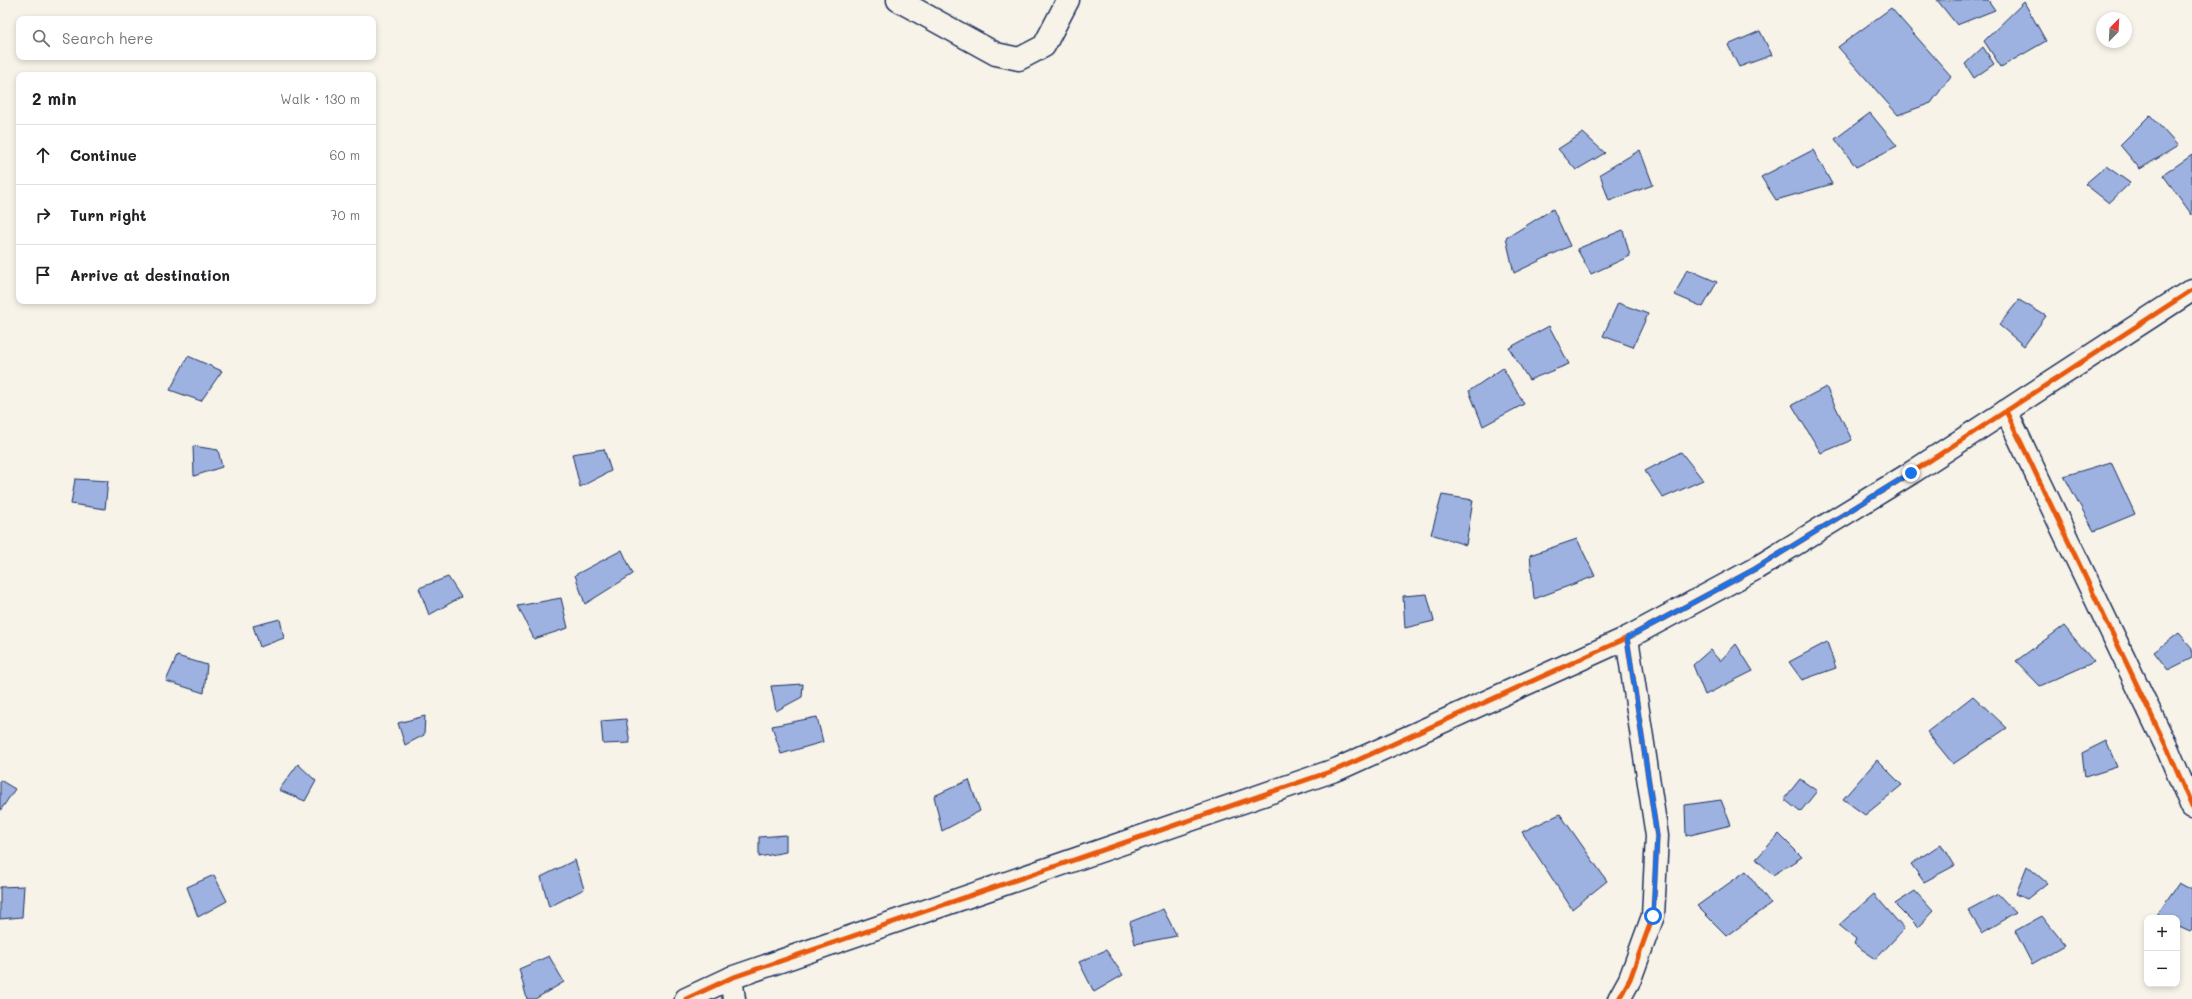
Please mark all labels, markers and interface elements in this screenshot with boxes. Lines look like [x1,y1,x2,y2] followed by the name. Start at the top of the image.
[2096,12,2132,48] north arrow
[16,16,376,60] search box
[30,27,52,49] icon: search
[62,28,153,48] text: Search here
[32,87,77,109] text: 2 min
[280,90,360,107] text: Walk · 130 m
[32,144,54,166] icon: ahead
[70,145,137,165] text: Continue
[330,146,360,163] text: 60 m
[32,204,54,226] icon: right
[70,205,147,225] text: Turn right
[330,206,360,223] text: 70 m
[32,264,54,286] icon: arrive
[70,265,230,285] text: Arrive at destination
[1902,464,1920,482] route end
[1644,907,1662,925] route start
[2144,915,2180,987] map controls
[2144,915,2180,951] button: +
[2144,951,2180,987] button: −

